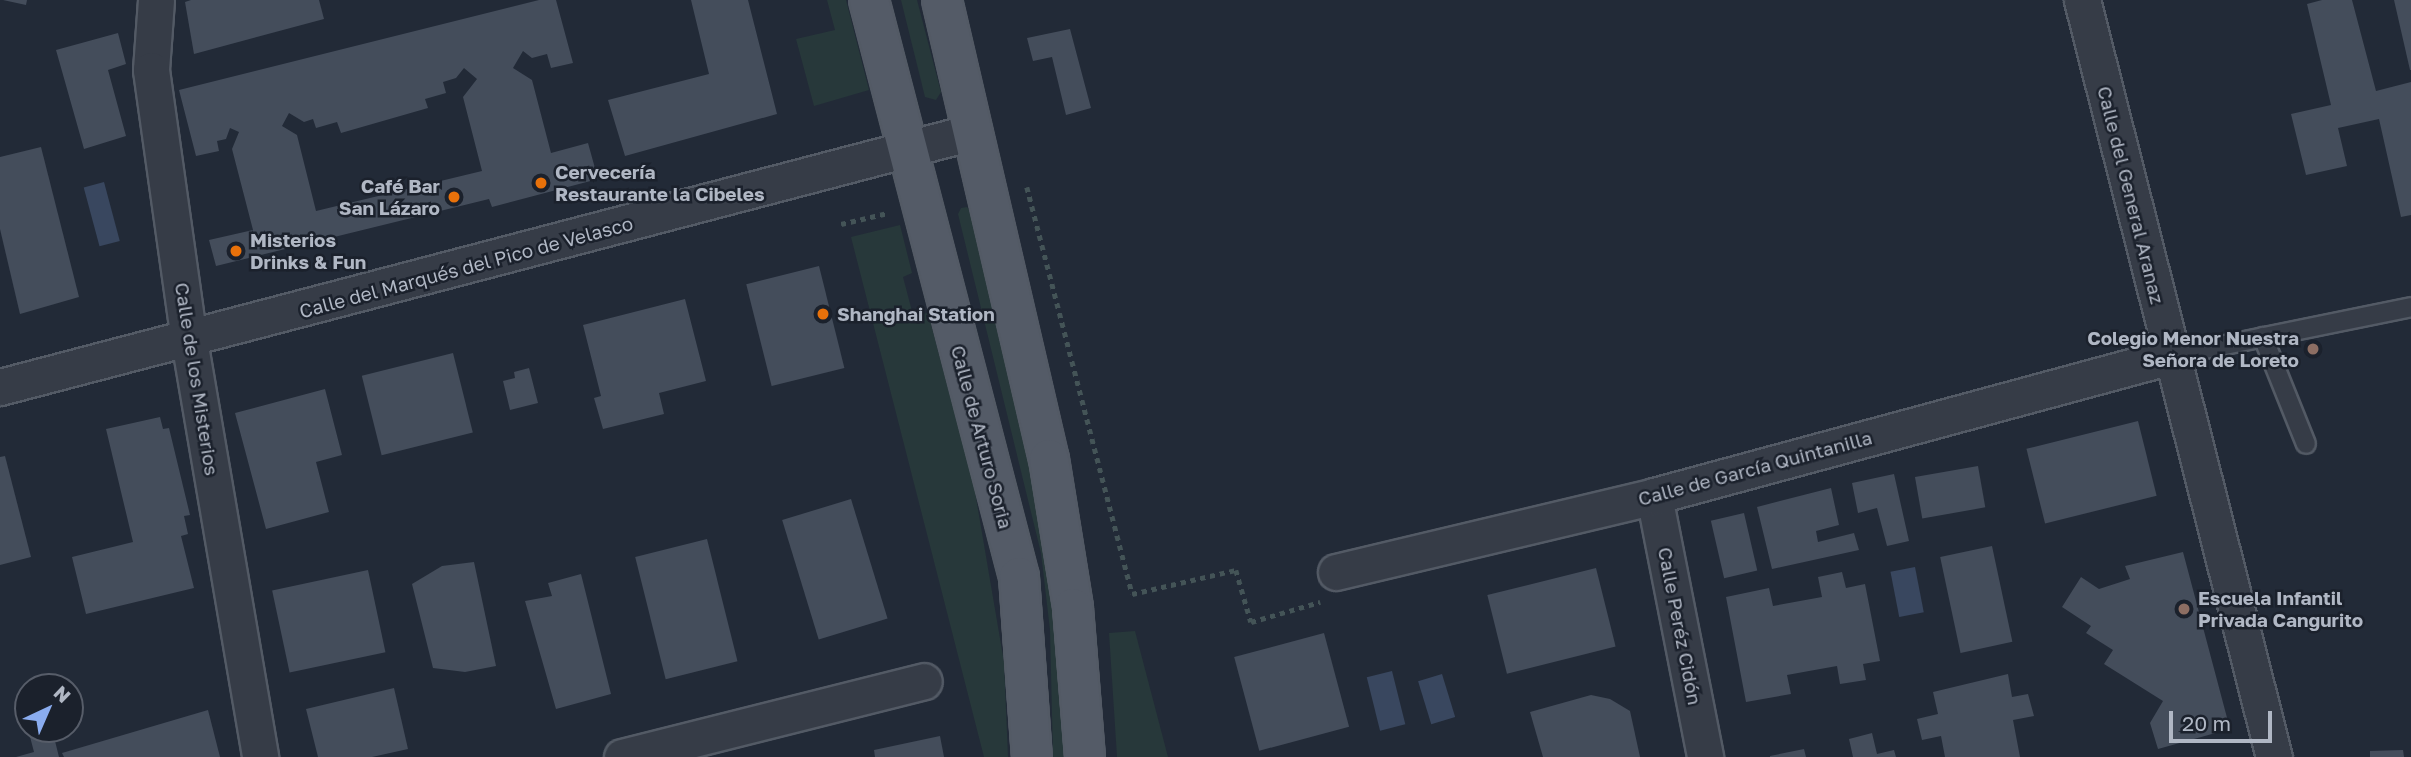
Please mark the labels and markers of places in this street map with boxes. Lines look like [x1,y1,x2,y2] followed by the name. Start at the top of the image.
[555,161,765,205] place label: Cervecería Restaurante la Cibeles
[339,175,440,219] place label: Café Bar San Lázaro
[533,175,549,191] marker: Cervecería Restaurante la Cibeles
[446,189,462,205] marker: Café Bar San Lázaro
[250,229,366,273] place label: Misterios Drinks & Fun
[228,243,244,259] marker: Misterios Drinks & Fun
[837,303,995,325] place label: Shanghai Station
[815,306,831,322] marker: Shanghai Station
[2087,327,2299,371] place label: Colegio Menor Nuestra Señora de Loreto
[2305,341,2321,357] marker: Colegio Menor Nuestra Señora de Loreto
[2198,587,2363,631] place label: Escuela Infantil Privada Cangurito
[2176,601,2192,617] marker: Escuela Infantil Privada Cangurito

